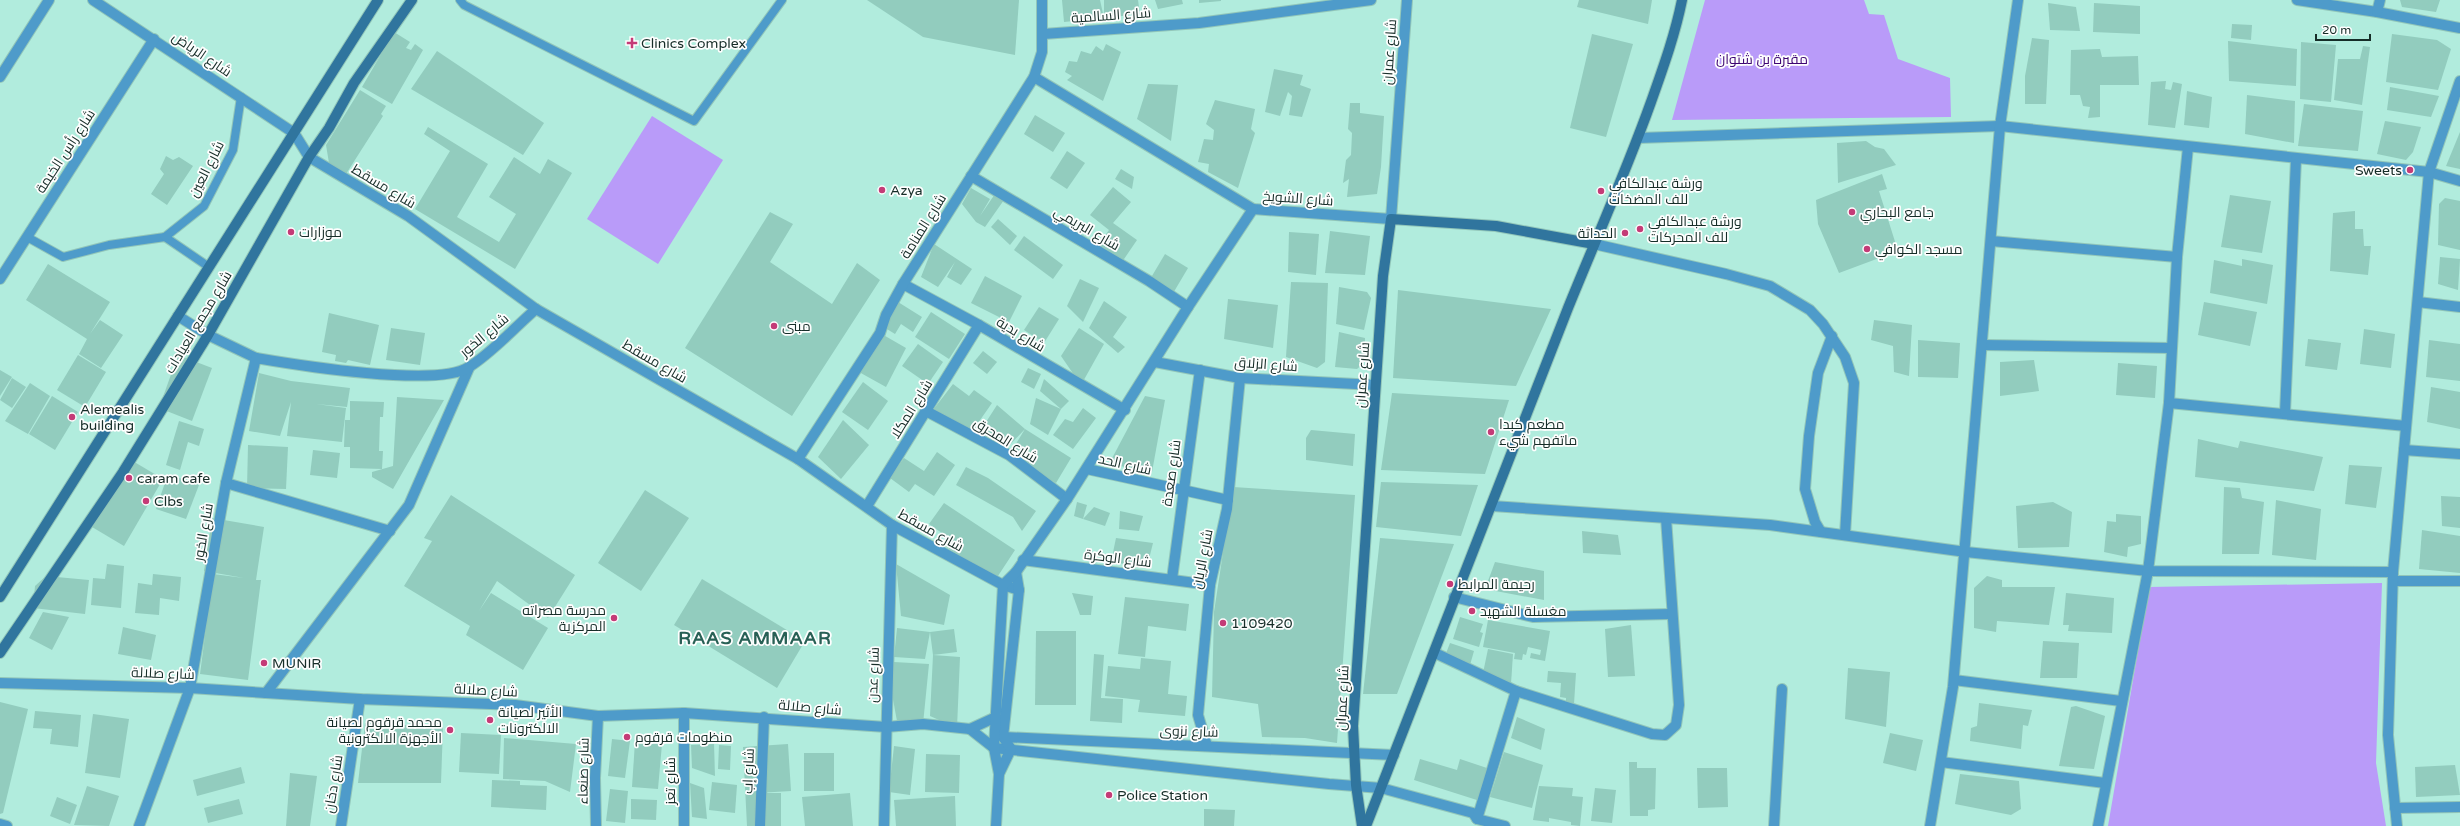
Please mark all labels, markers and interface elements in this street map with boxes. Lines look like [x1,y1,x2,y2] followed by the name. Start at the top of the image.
[1071,4,1152,27] street label: شارع السالمية
[2316,16,2370,42] scale bar
[1379,19,1400,85] street label: شارع عمران
[2322,23,2351,37] text: 20 m
[169,28,235,81] street label: شارع الرياض
[641,35,746,52] place label: Clinics Complex
[626,37,638,49] marker: Clinics Complex
[1716,51,1808,68] park label: مقبرة بن شتوان
[31,106,99,196] street label: شارع رأس الخيمة
[185,138,228,200] street label: شارع العين
[349,161,419,212] street label: شارع مسقط
[2355,162,2402,179] place label: Sweets
[2405,165,2415,175] marker: Sweets
[1609,175,1703,208] place label: ورشة عبدالكافي للف المضخات
[890,182,923,199] place label: Azya
[877,185,887,195] marker: Azya
[1596,186,1606,196] marker: ورشة عبدالكافي للف المضخات
[1262,188,1334,209] street label: شارع الشويخ
[897,191,950,262] street label: شارع المنامة
[1049,203,1123,257] street label: شارع البريمي
[1860,204,1934,224] place label: جامع البحاري
[1847,207,1857,217] marker: جامع البحاري
[1648,213,1742,246] place label: ورشة عبدالكافي للف المحركات
[299,224,342,241] place label: موزارات
[1635,224,1645,234] marker: ورشة عبدالكافي للف المحركات
[1578,225,1617,242] place label: الحداثة
[286,227,296,237] marker: موزارات
[1620,228,1630,238] marker: الحداثة
[1875,241,1962,261] place label: مسجد الكوافي
[1862,244,1872,254] marker: مسجد الكوافي
[161,268,236,377] street label: شارع مجمع العيادات
[456,310,512,361] street label: شارع الخور
[993,313,1048,356] street label: شارع بدية
[782,318,811,335] place label: مبنى
[769,321,779,331] marker: مبنى
[619,336,690,387] street label: شارع مسقط
[1352,342,1373,408] street label: شارع عمران
[1234,354,1298,375] street label: شارع الزلاق
[887,377,936,442] street label: شارع المكلا
[80,401,144,434] place label: Alemealis building
[67,412,77,422] marker: Alemealis building
[970,414,1041,467] street label: شارع المحرق
[1499,416,1577,451] place label: مطعم كبدا ماتفهم شيء
[1486,427,1496,437] marker: مطعم كبدا ماتفهم شيء
[1158,439,1185,507] street label: شارع صعدة
[1097,450,1153,479] street label: شارع الحد
[137,470,210,487] place label: caram cafe
[124,473,134,483] marker: caram cafe
[154,493,183,510] place label: Clbs
[141,496,151,506] marker: Clbs
[190,502,217,563] street label: شارع الخور
[895,506,966,555] street label: شارع مسقط
[1188,528,1217,591] street label: شارع الريان
[1083,546,1153,571] street label: شارع الوكرة
[1458,576,1535,593] place label: رحيمة المرابط
[1445,579,1455,589] marker: رحيمة المرابط
[522,602,606,635] place label: مدرسة مصراته المركزية
[1480,603,1566,620] place label: مغسلة الشهيد
[1467,606,1477,616] marker: مغسلة الشهيد
[609,613,619,623] marker: مدرسة مصراته المركزية
[1231,615,1293,632] place label: 1109420
[1218,618,1228,628] marker: 1109420
[678,627,832,649] district label: RAAS AMMAAR
[864,647,883,703] street label: شارع عدن
[272,655,321,672] place label: MUNIR
[259,658,269,668] marker: MUNIR
[131,664,195,683] street label: شارع صلالة
[1332,665,1353,731] street label: شارع عمران
[454,680,518,701] street label: شارع صلالة
[778,696,842,719] street label: شارع صلالة
[498,704,562,737] place label: الأثير لصيانة الالكترونات
[326,714,442,747] place label: محمد قرقوم لصيانة الأجهزة الالكترونية
[485,715,495,725] marker: الأثير لصيانة الالكترونات
[1159,722,1219,741] street label: شارع نزوى
[445,725,455,735] marker: محمد قرقوم لصيانة الأجهزة الالكترونية
[635,729,733,747] place label: منظومات قرقوم
[622,732,632,742] marker: منظومات قرقوم
[574,737,593,805] street label: شارع صنعاء
[739,748,758,794] street label: شارع إب
[321,754,346,814] street label: شارع دخان
[662,757,679,806] street label: شارع تعز
[1117,787,1208,804] place label: Police Station
[1104,790,1114,800] marker: Police Station

